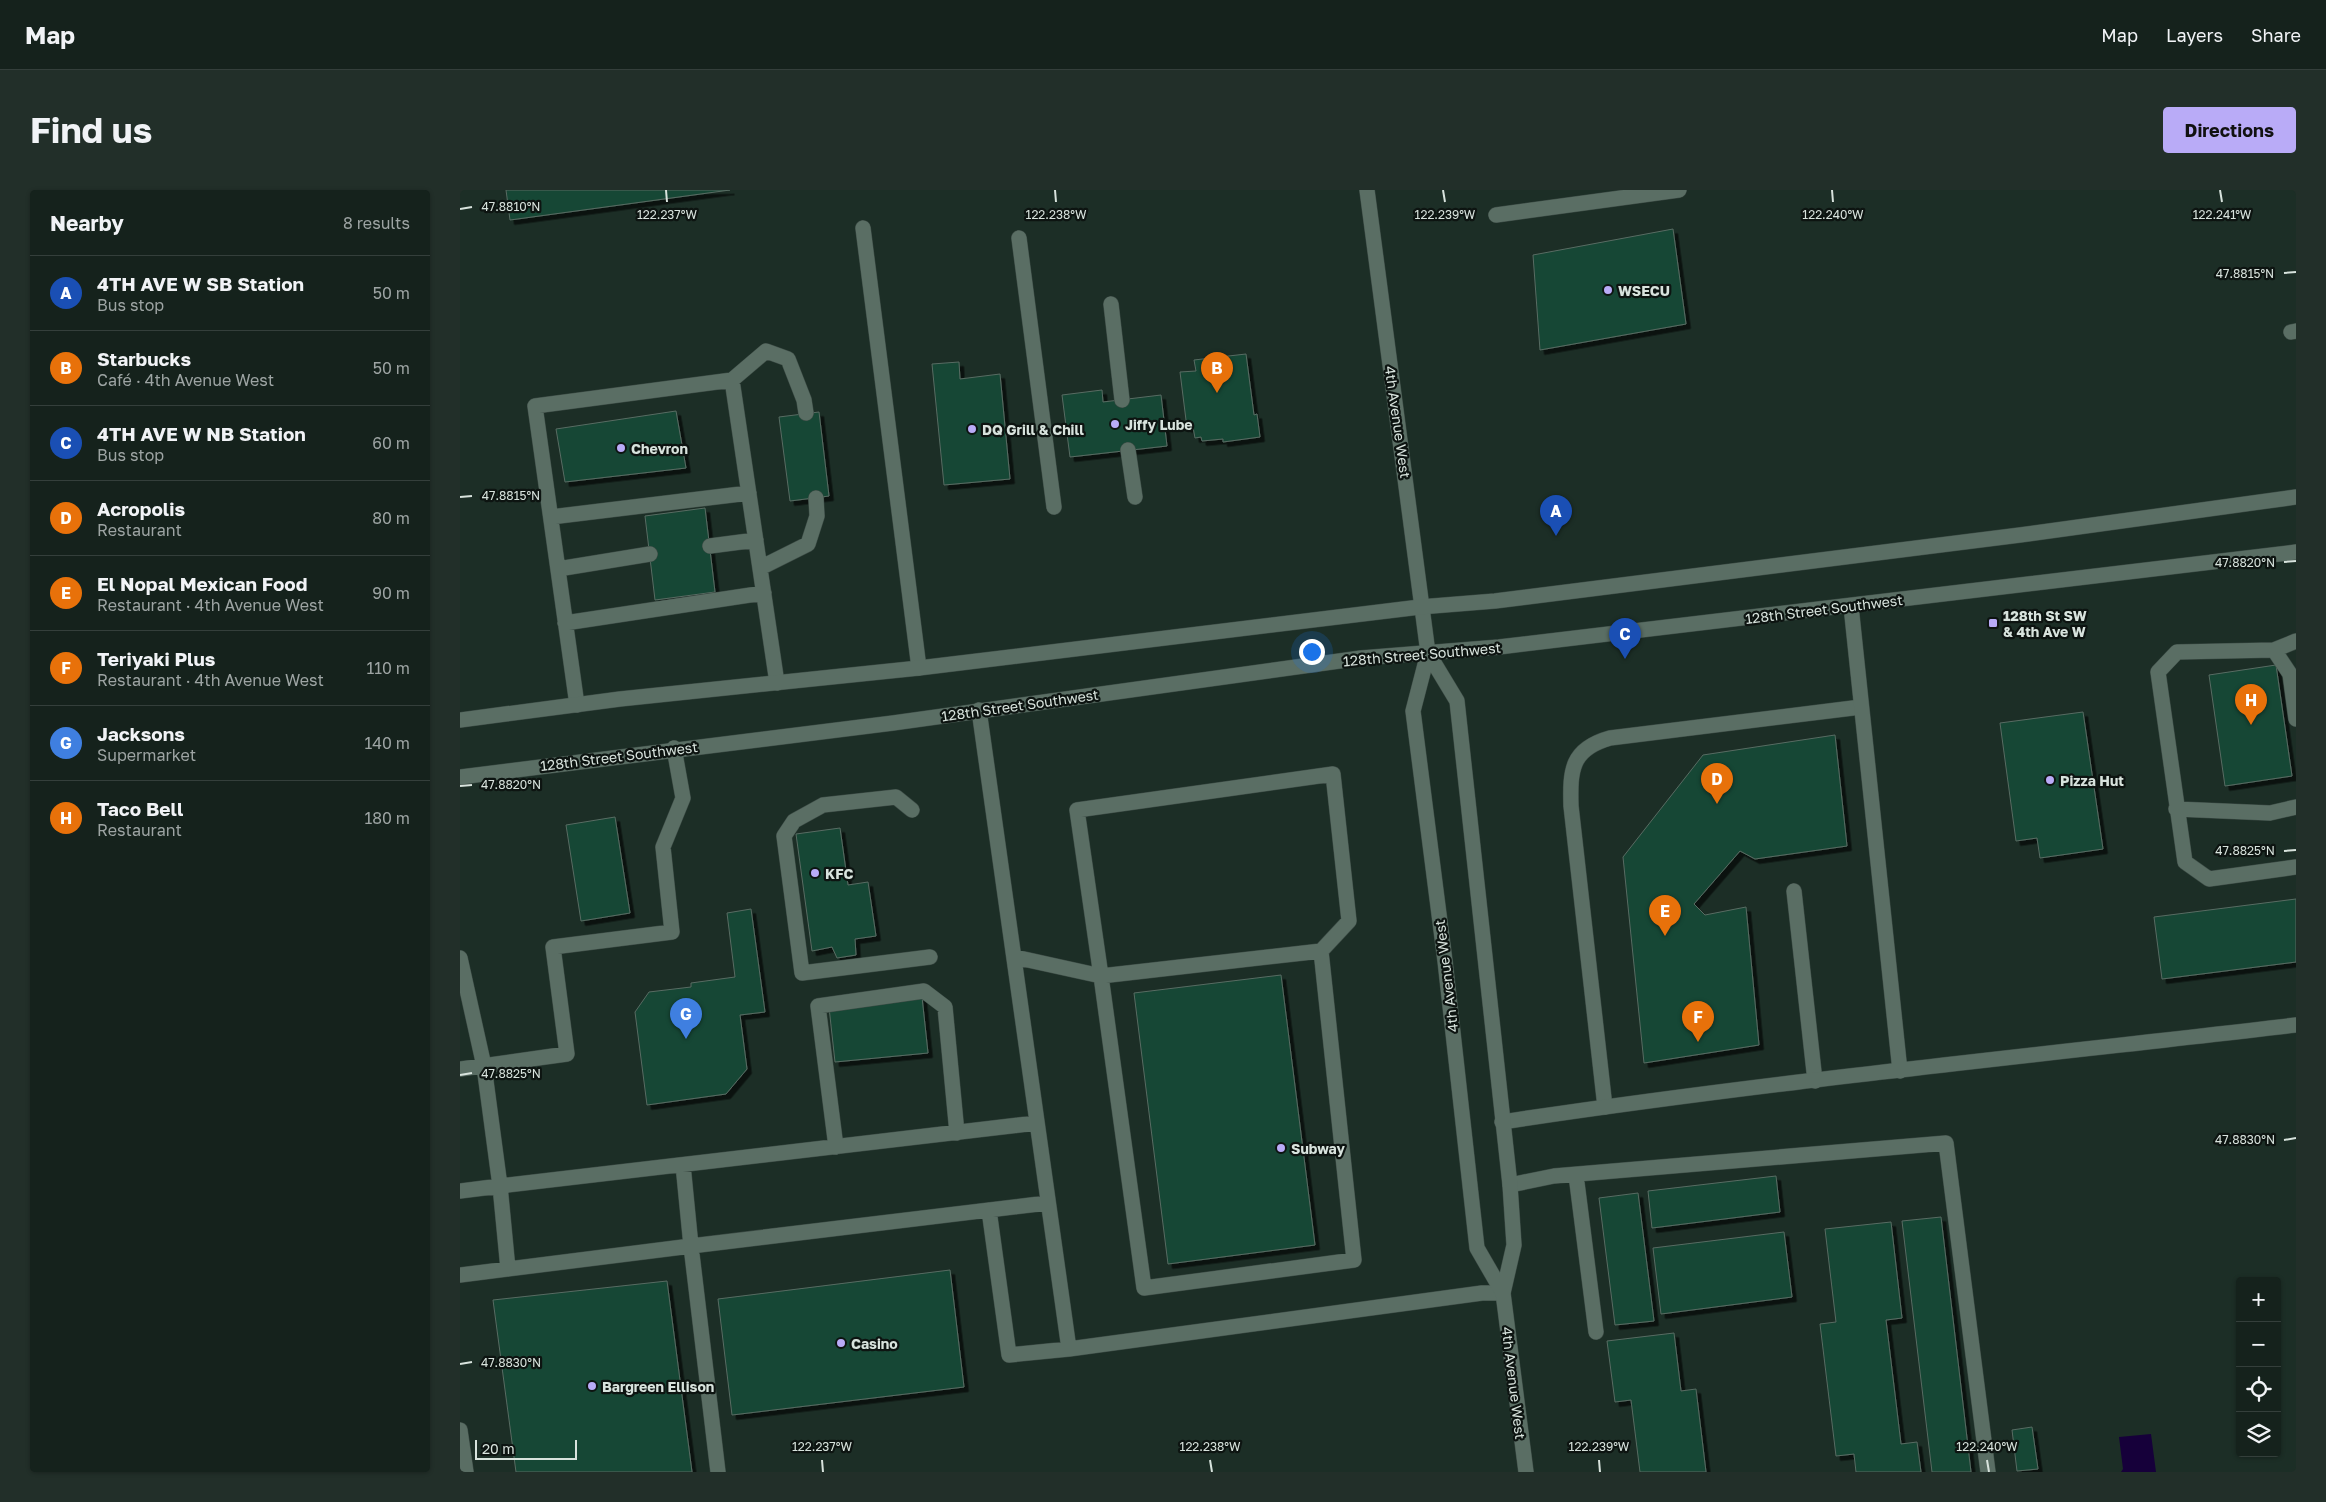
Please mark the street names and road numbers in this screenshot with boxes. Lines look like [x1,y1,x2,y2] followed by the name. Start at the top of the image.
[1382,365,1414,479] street label: 4th Avenue West
[1744,591,1904,627] street label: 128th Street Southwest
[1342,639,1502,669] street label: 128th Street Southwest
[940,686,1100,724] street label: 128th Street Southwest
[539,738,699,774] street label: 128th Street Southwest
[1431,919,1461,1033] street label: 4th Avenue West
[1499,1326,1529,1440] street label: 4th Avenue West

